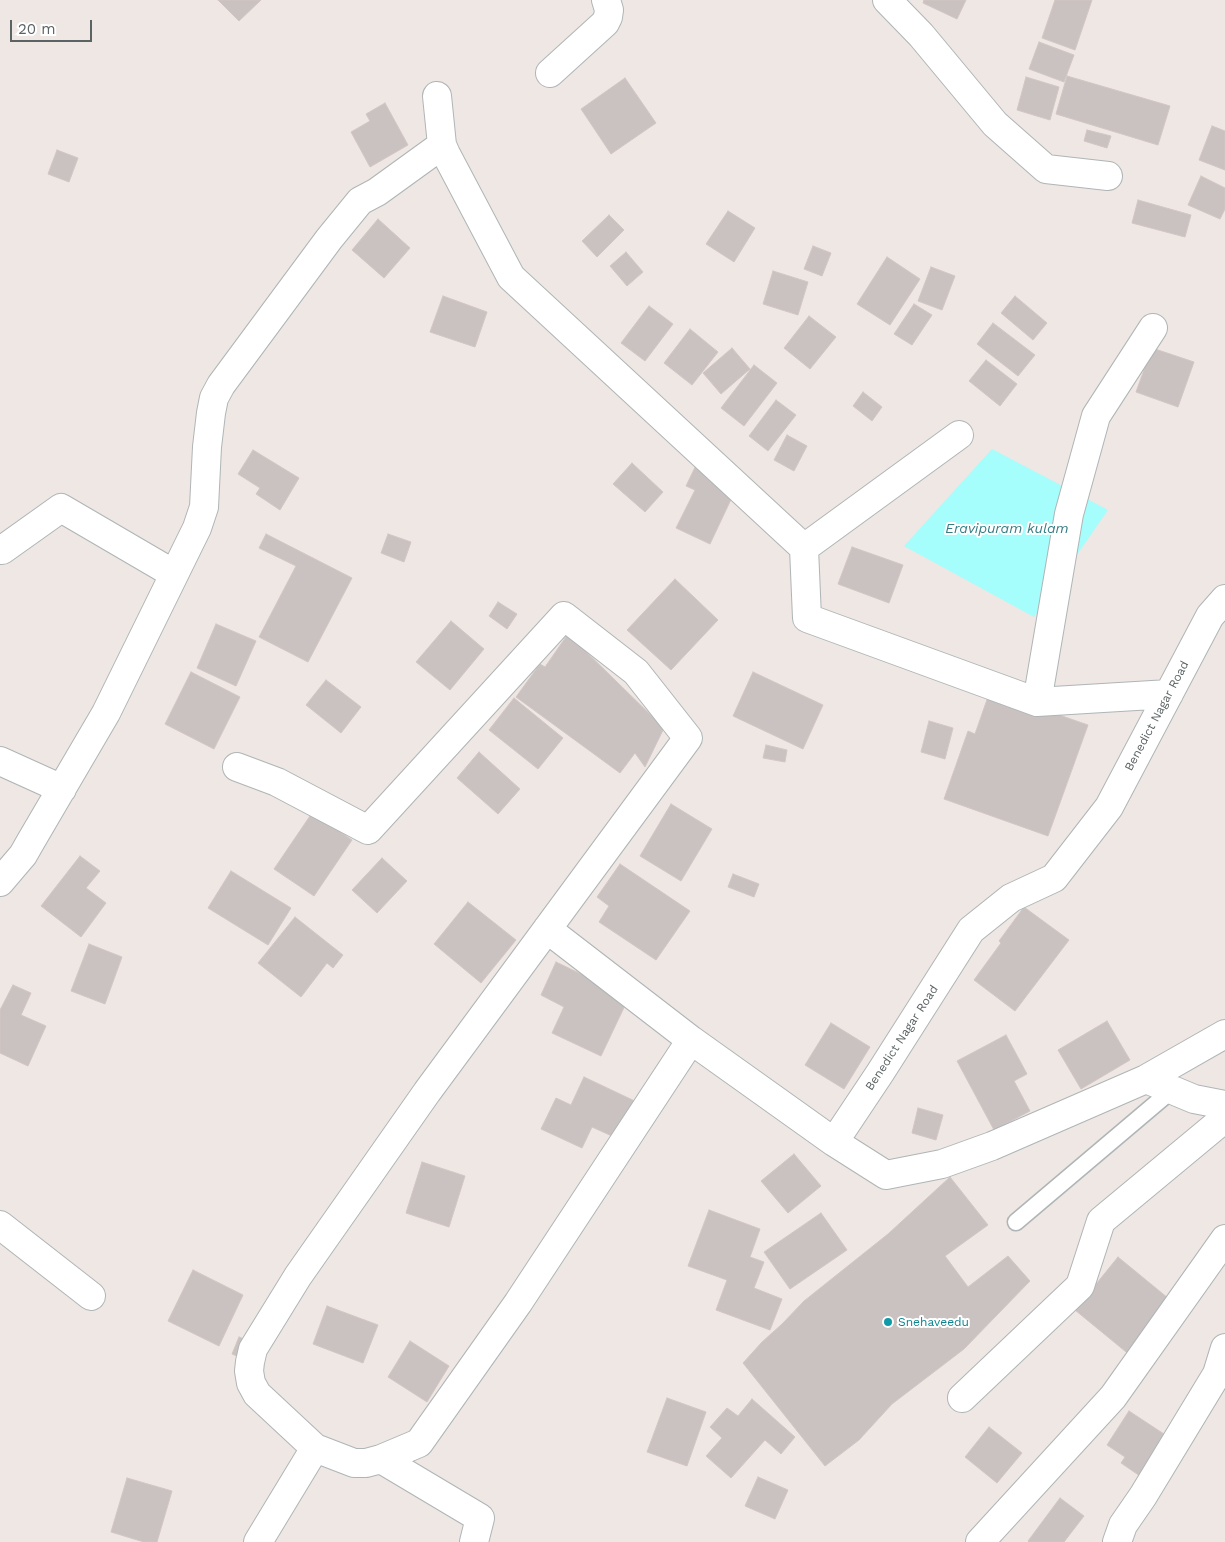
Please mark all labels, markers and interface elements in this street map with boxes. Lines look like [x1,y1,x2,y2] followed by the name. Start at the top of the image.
[12,10,95,42] scale bar
[18,20,56,38] text: 20 m
[945,521,1069,537] water label: Eravipuram kulam
[1122,658,1192,774] street label: Benedict Nagar Road
[863,983,941,1093] street label: Benedict Nagar Road
[898,1315,969,1329] place label: Snehaveedu
[882,1316,894,1328] marker: Snehaveedu

